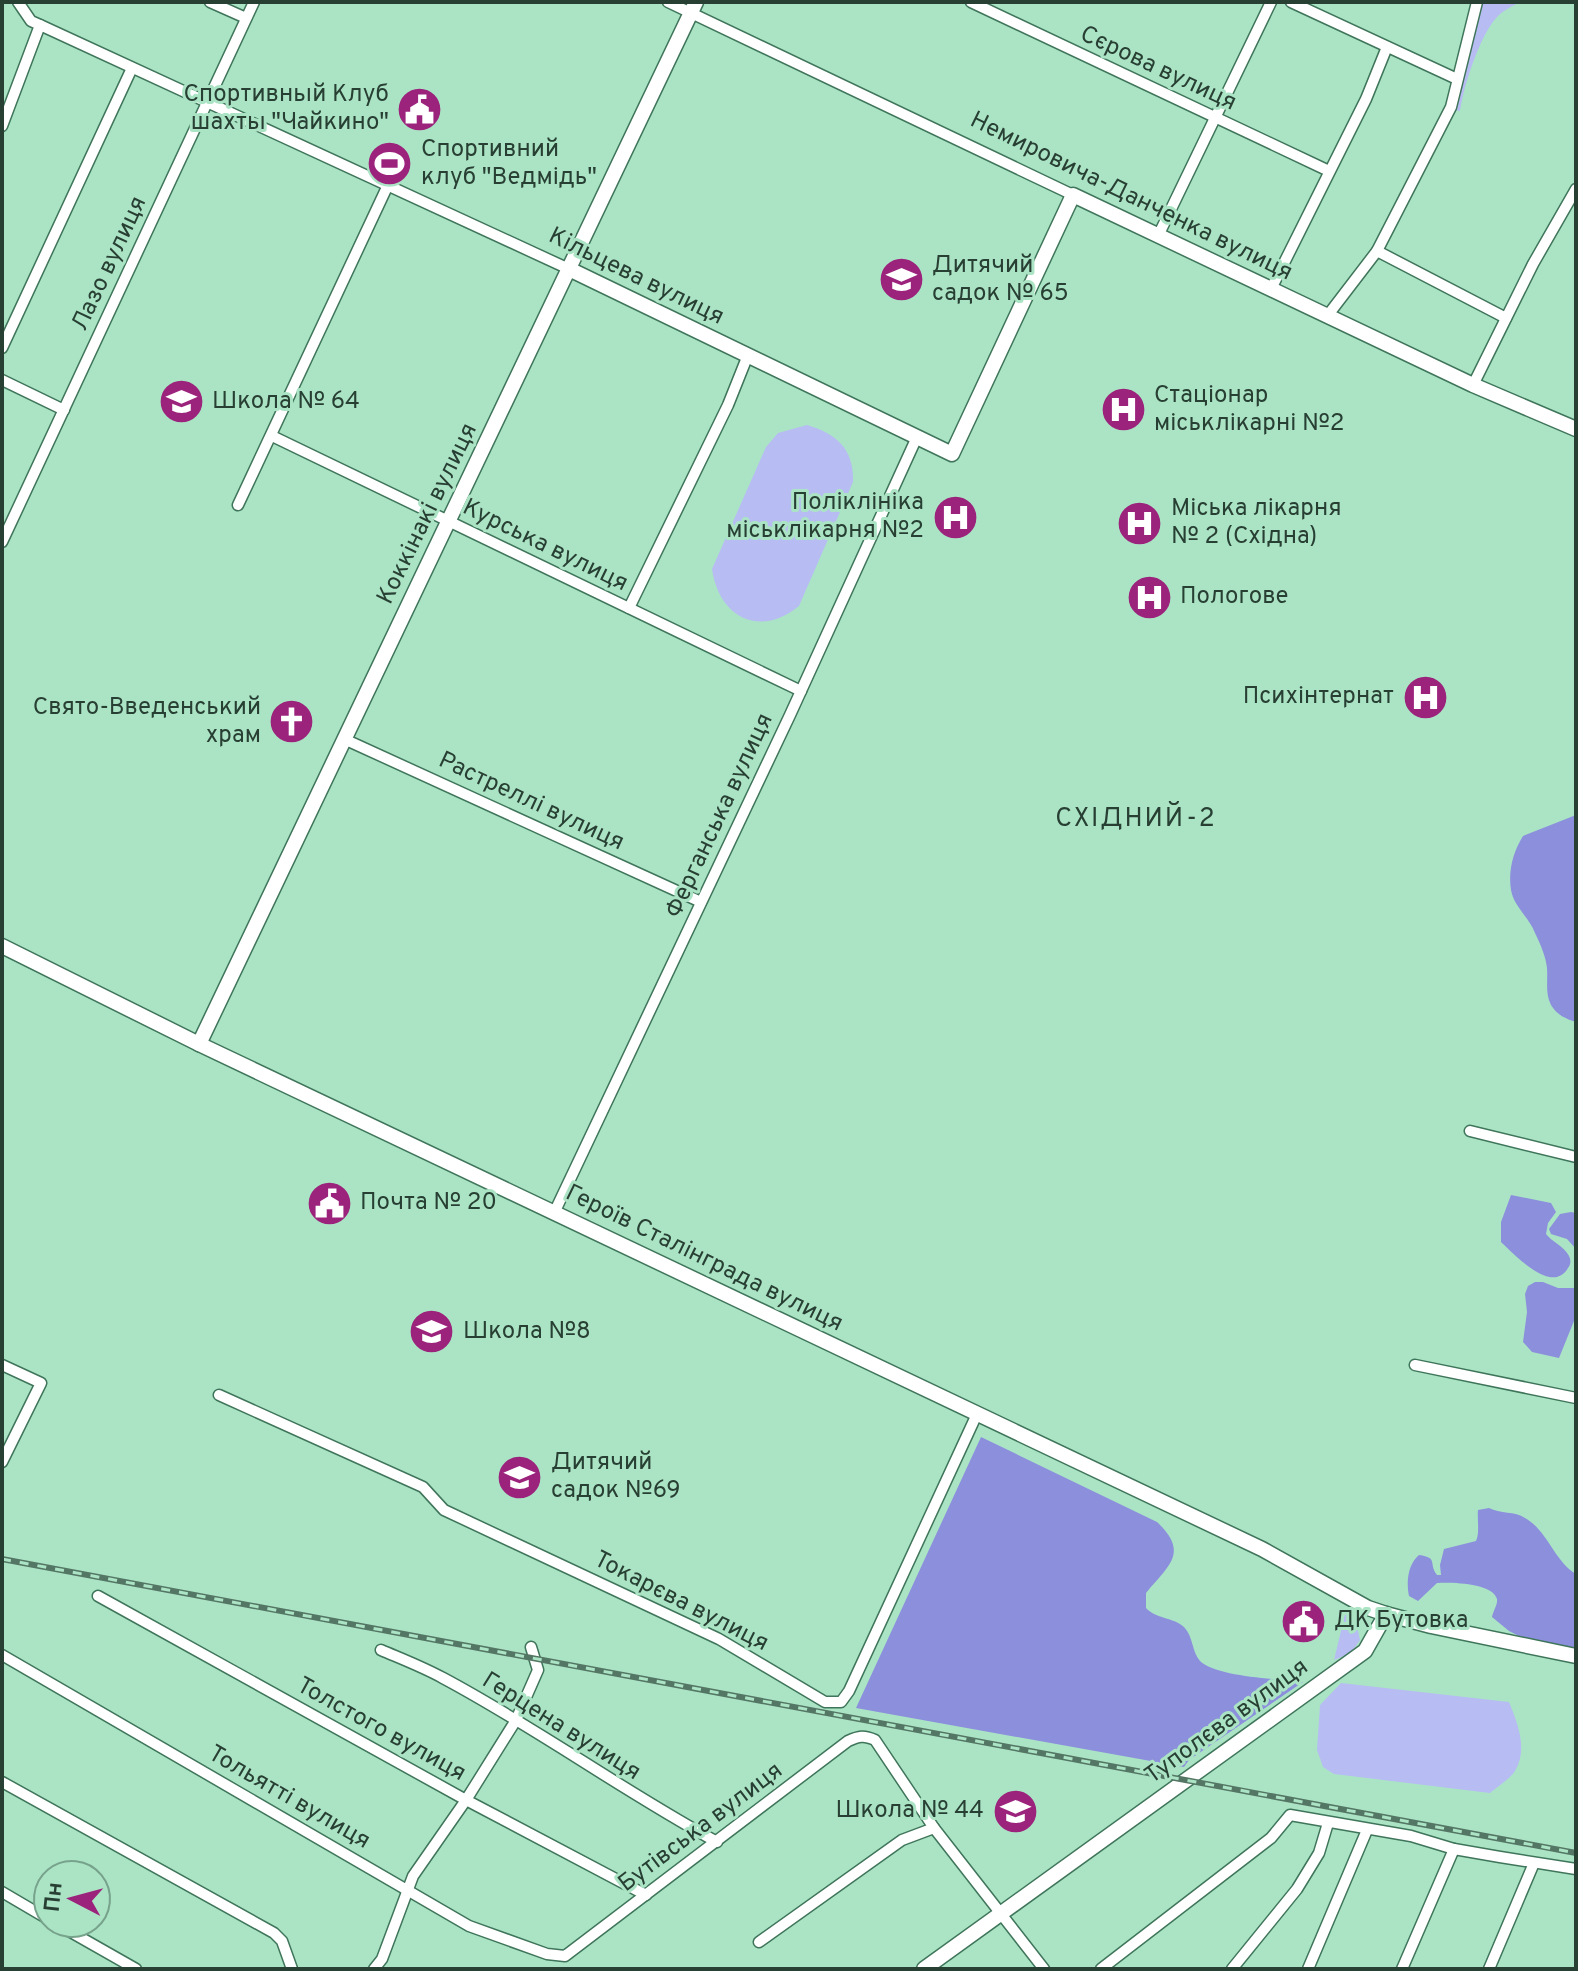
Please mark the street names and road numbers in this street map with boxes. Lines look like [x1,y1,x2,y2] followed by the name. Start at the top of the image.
[1075,20,1241,118] street label: Сєрова вулиця
[965,106,1297,288] street label: Немировича-Данченка вулиця
[66,192,154,336] street label: Лазо вулиця
[543,221,729,333] street label: Кільцева вулиця
[371,419,485,609] street label: Коккінакі вулиця
[457,493,633,599] street label: Курська вулиця
[659,709,781,923] street label: Ферганська вулиця
[433,746,629,858] street label: Растреллі вулиця
[560,1179,848,1339] street label: Героїв Сталінграда вулиця
[589,1545,773,1659] street label: Токарєва вулиця
[1139,1653,1315,1791] street label: Туполєва вулиця
[476,1666,646,1788] street label: Герцена вулиця
[291,1671,471,1789] street label: Толстого вулиця
[203,1739,375,1857] street label: Тольятті вулиця
[613,1756,789,1900] street label: Бутівська вулиця

